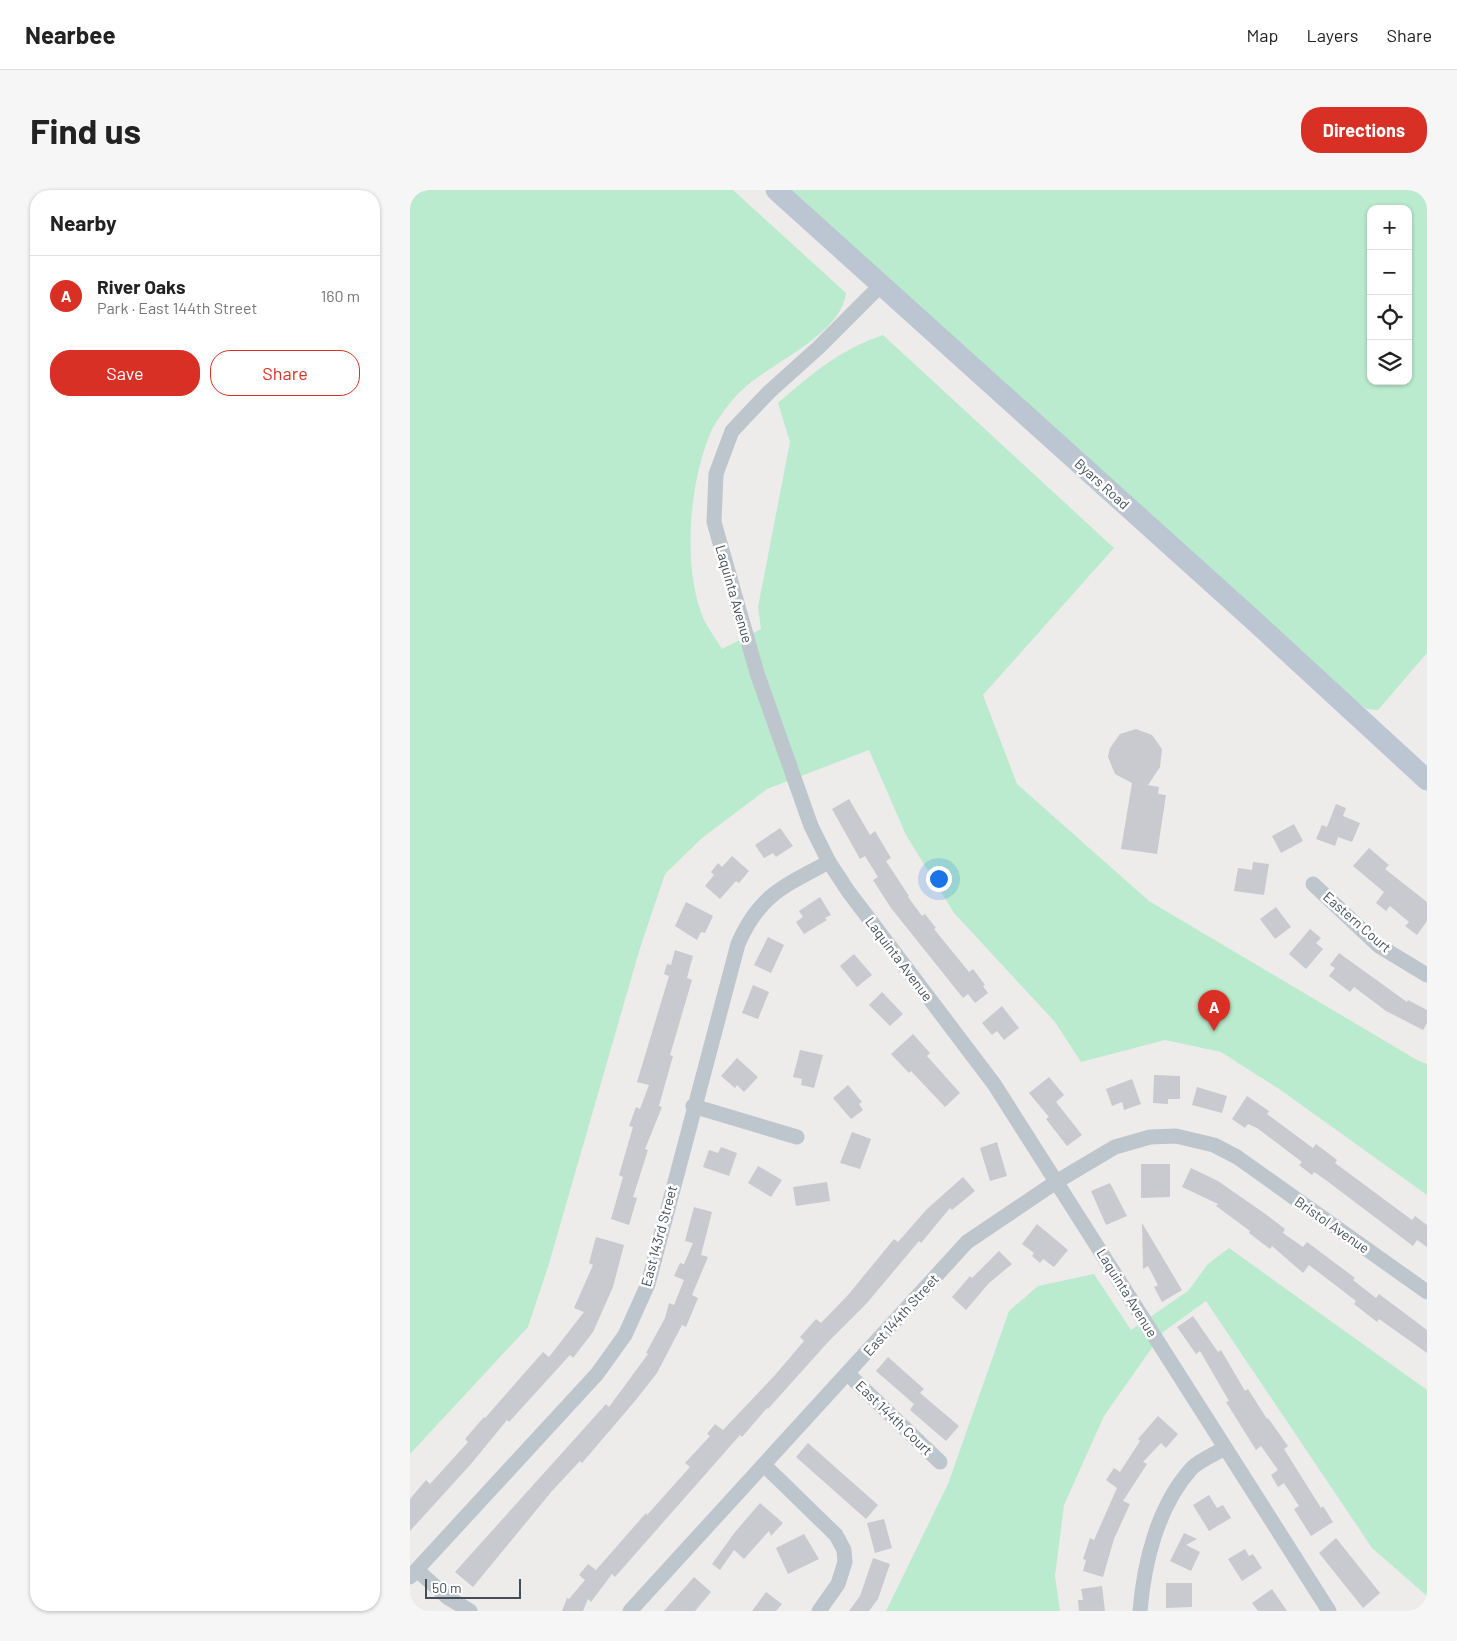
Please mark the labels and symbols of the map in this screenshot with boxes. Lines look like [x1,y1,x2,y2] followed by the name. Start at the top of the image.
[1071,455,1133,513] street label: Byars Road
[712,543,757,645] street label: Laquinta Avenue
[926,866,952,892] your location
[1320,888,1395,956] street label: Eastern Court
[862,913,937,1004] street label: Laquinta Avenue
[1198,990,1230,1031] pin: A
[637,1184,680,1288] street label: East 143rd Street
[1292,1193,1373,1257] street label: Bristol Avenue
[1093,1245,1161,1340] street label: Laquinta Avenue
[859,1270,942,1359] street label: East 144th Street
[852,1377,936,1458] street label: East 144th Court
[425,1576,521,1599] scale bar

